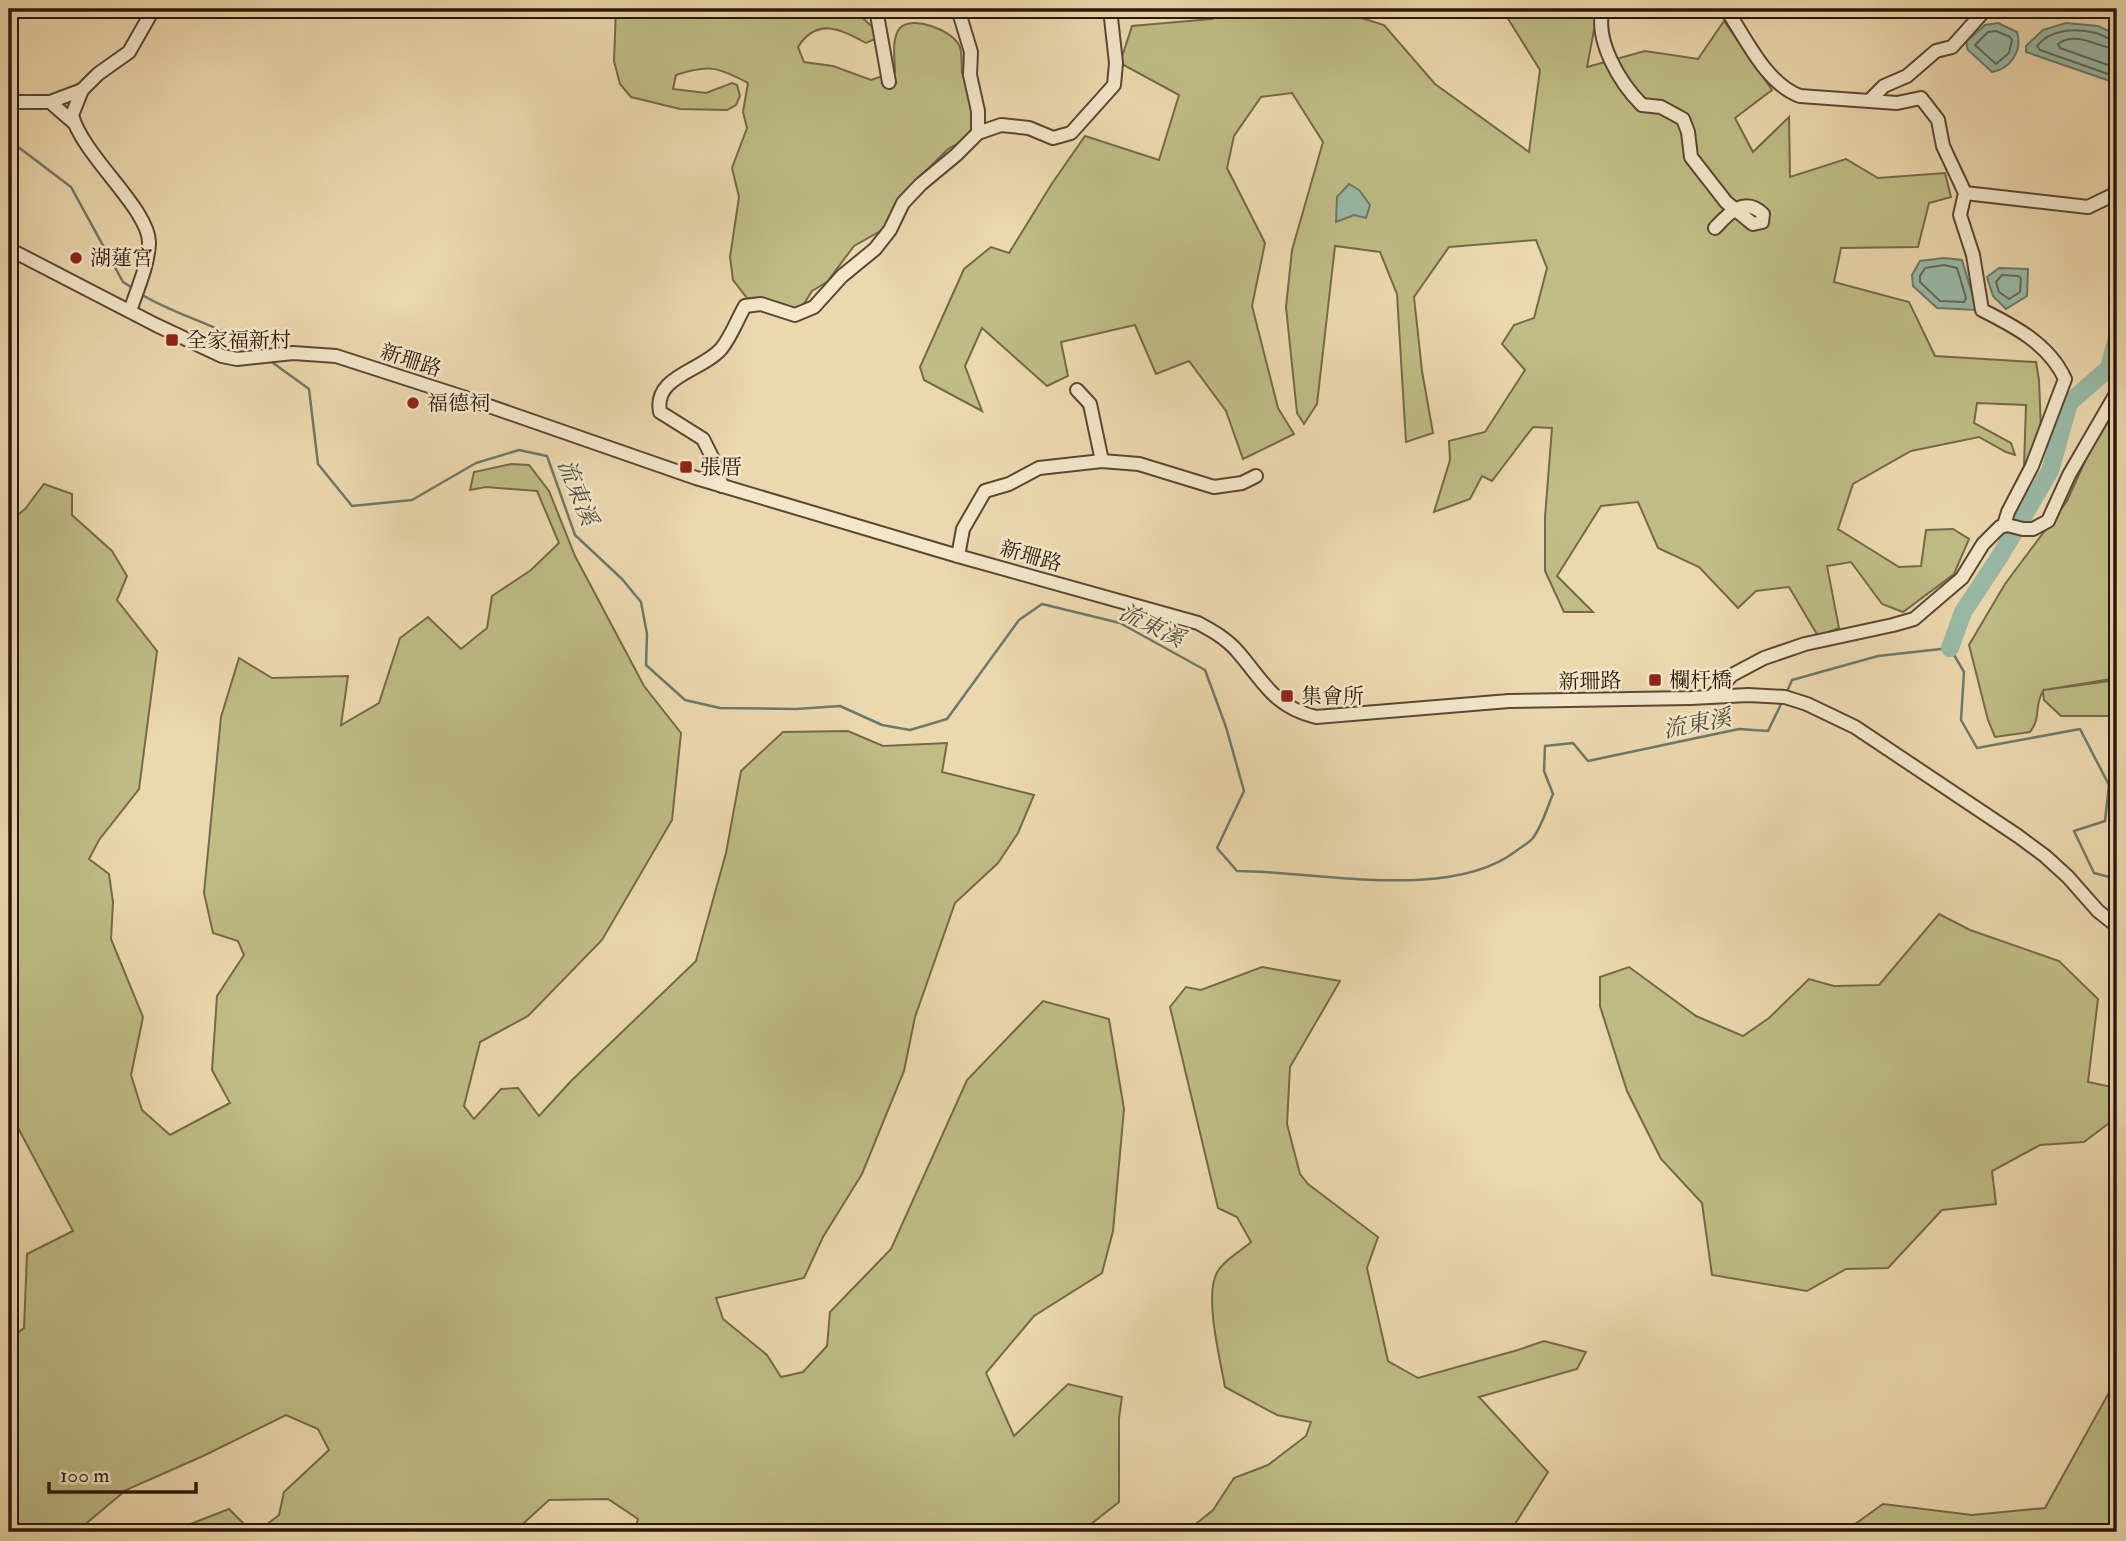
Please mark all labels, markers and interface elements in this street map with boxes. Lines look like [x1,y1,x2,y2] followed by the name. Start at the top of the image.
[90,245,153,272] place label: 湖蓮宮
[68,250,84,266] marker: 湖蓮宮
[186,327,291,354] place label: 全家福新村
[164,332,180,348] marker: 全家福新村
[377,338,445,383] street label: 新珊路
[427,390,490,417] place label: 福德祠
[405,395,421,411] marker: 福德祠
[700,454,742,481] place label: 張厝
[551,455,605,532] water label: 流東溪
[678,459,694,475] marker: 張厝
[997,535,1065,578] street label: 新珊路
[1114,597,1192,655] water label: 流東溪
[1558,667,1622,696] street label: 新珊路
[1669,667,1732,694] place label: 欄杆橋
[1647,672,1663,688] marker: 欄杆橋
[1301,683,1364,710] place label: 集會所
[1279,688,1295,704] marker: 集會所
[1660,702,1737,744] water label: 流東溪
[49,1450,196,1494] scale bar
[60,1462,110,1489] text: 100 m

